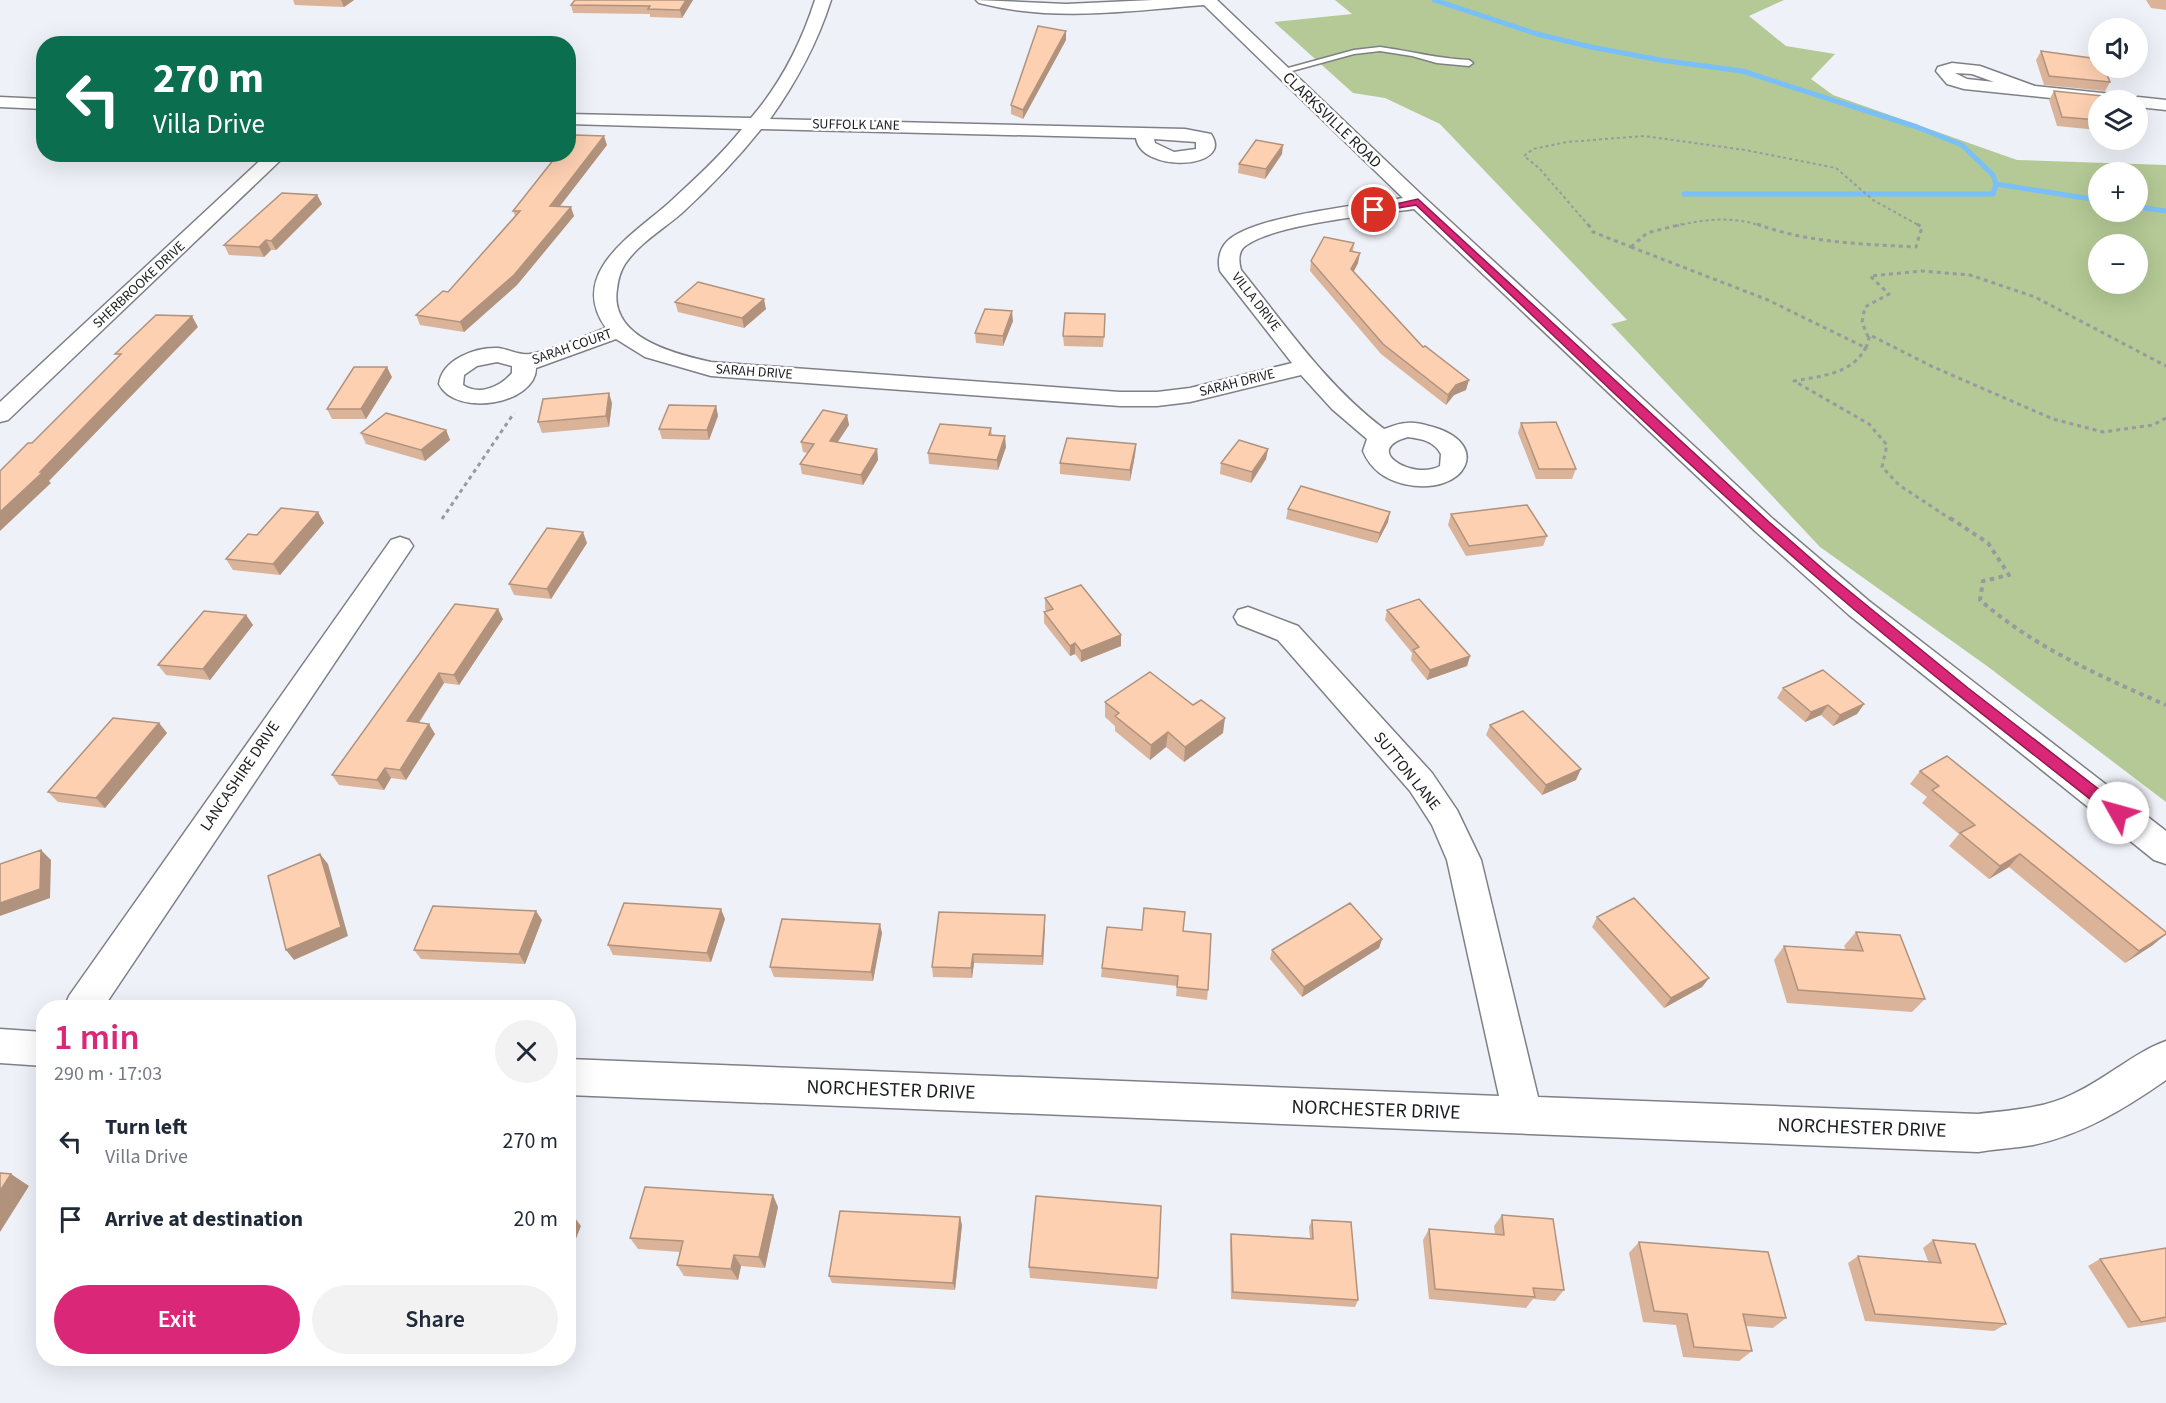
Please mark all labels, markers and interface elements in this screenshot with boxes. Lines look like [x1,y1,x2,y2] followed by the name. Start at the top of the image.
[2088,18,2148,294] map controls
[2088,18,2148,78] button: sound
[153,49,264,109] text: 270 m
[54,60,132,138] icon: left
[1278,67,1387,173] street label: CLARKSVILLE ROAD
[2088,90,2148,150] button: layers
[153,105,265,144] text: Villa Drive
[812,114,900,136] street label: SUFFOLK LANE
[2088,162,2148,222] button: +
[1348,184,1399,235] pin
[1357,193,1390,226] icon: arrive
[2088,234,2148,294] button: −
[88,237,190,333] street label: SHERBROOKE DRIVE
[1227,268,1285,336] street label: VILLA DRIVE
[529,324,615,370] street label: SARAH COURT
[715,359,793,385] street label: SARAH DRIVE
[1197,364,1277,402] street label: SARAH DRIVE
[195,717,285,835] street label: LANCASHIRE DRIVE
[1369,727,1445,815] street label: SUTTON LANE
[2086,781,2150,845] position arrow
[54,1012,140,1063] text: 1 min
[495,1020,558,1083] button: close
[54,1060,162,1088] text: 290 m · 17:03
[806,1073,976,1107] street label: NORCHESTER DRIVE
[1291,1093,1461,1127] street label: NORCHESTER DRIVE
[105,1111,187,1143] text: Turn left
[1777,1111,1947,1145] street label: NORCHESTER DRIVE
[54,1125,87,1158] icon: left
[503,1125,558,1157] text: 270 m
[105,1143,188,1171] text: Villa Drive
[54,1203,87,1236] icon: arrive
[105,1203,303,1235] text: Arrive at destination
[513,1203,558,1235] text: 20 m
[54,1285,300,1354] button: Exit
[312,1285,558,1354] button: Share

